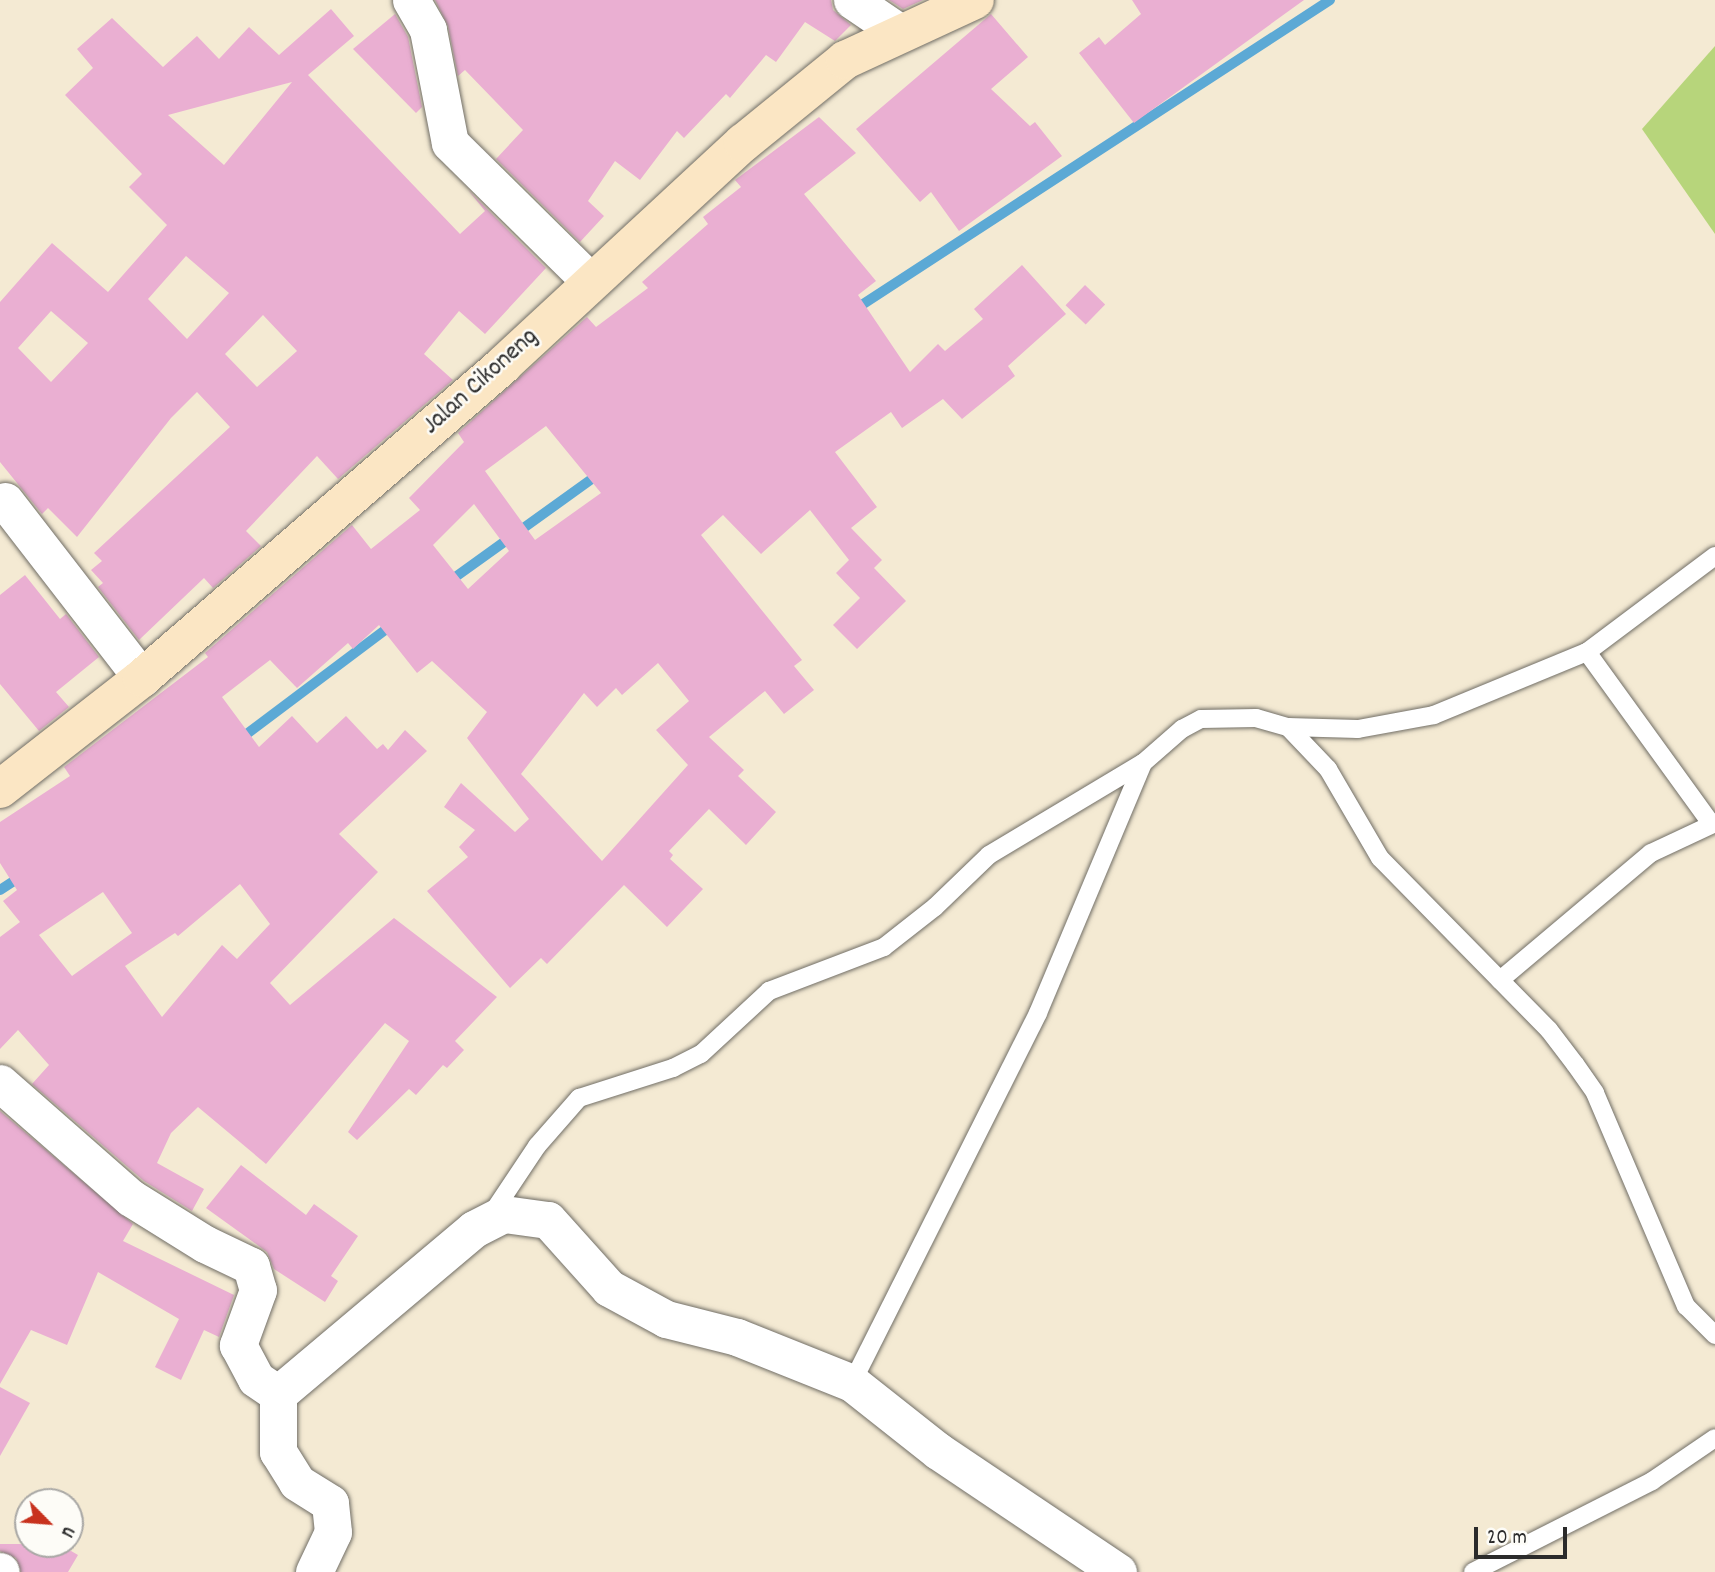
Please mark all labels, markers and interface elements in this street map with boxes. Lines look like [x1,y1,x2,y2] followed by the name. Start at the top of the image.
[417,322,545,442] street label: Jalan Cikoneng
[14,1488,84,1558] north arrow
[1477,1512,1570,1556] scale bar
[53,1521,81,1541] text: U
[1487,1524,1527,1554] text: 20 m

